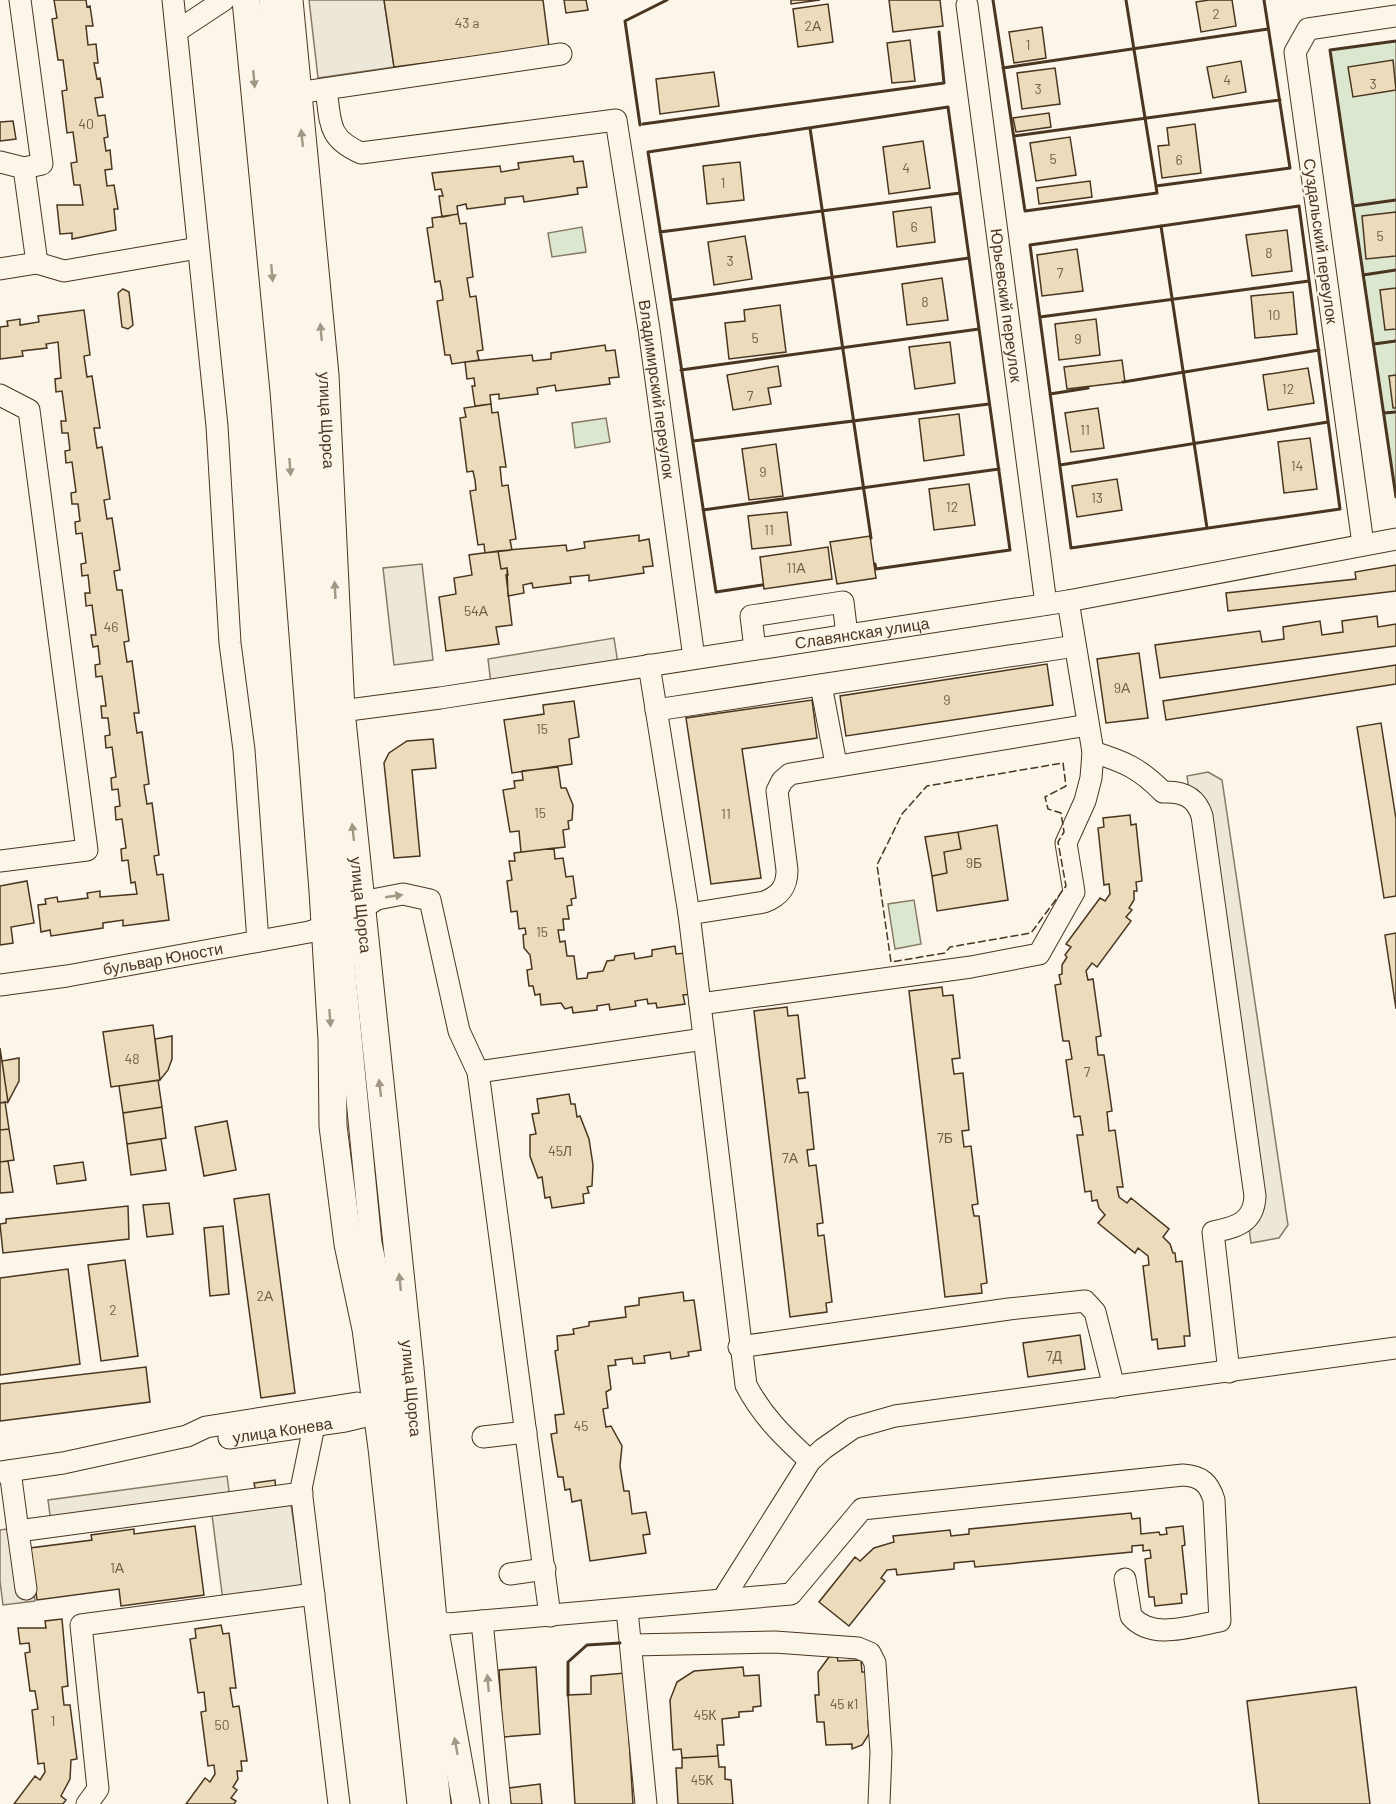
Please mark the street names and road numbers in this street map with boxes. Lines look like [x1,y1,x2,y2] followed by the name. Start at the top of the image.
[1300,157,1343,326] street label: Суздальский переулок
[988,227,1027,384] street label: Юрьевский переулок
[636,298,680,481] street label: Владимирский переулок
[316,371,339,469] street label: улица Щорса
[793,613,931,652] street label: Славянская улица
[347,856,376,954] street label: улица Щорса
[101,938,224,978] street label: бульвар Юности
[398,1339,426,1437] street label: улица Щорса
[231,1413,334,1446] street label: улица Конева

